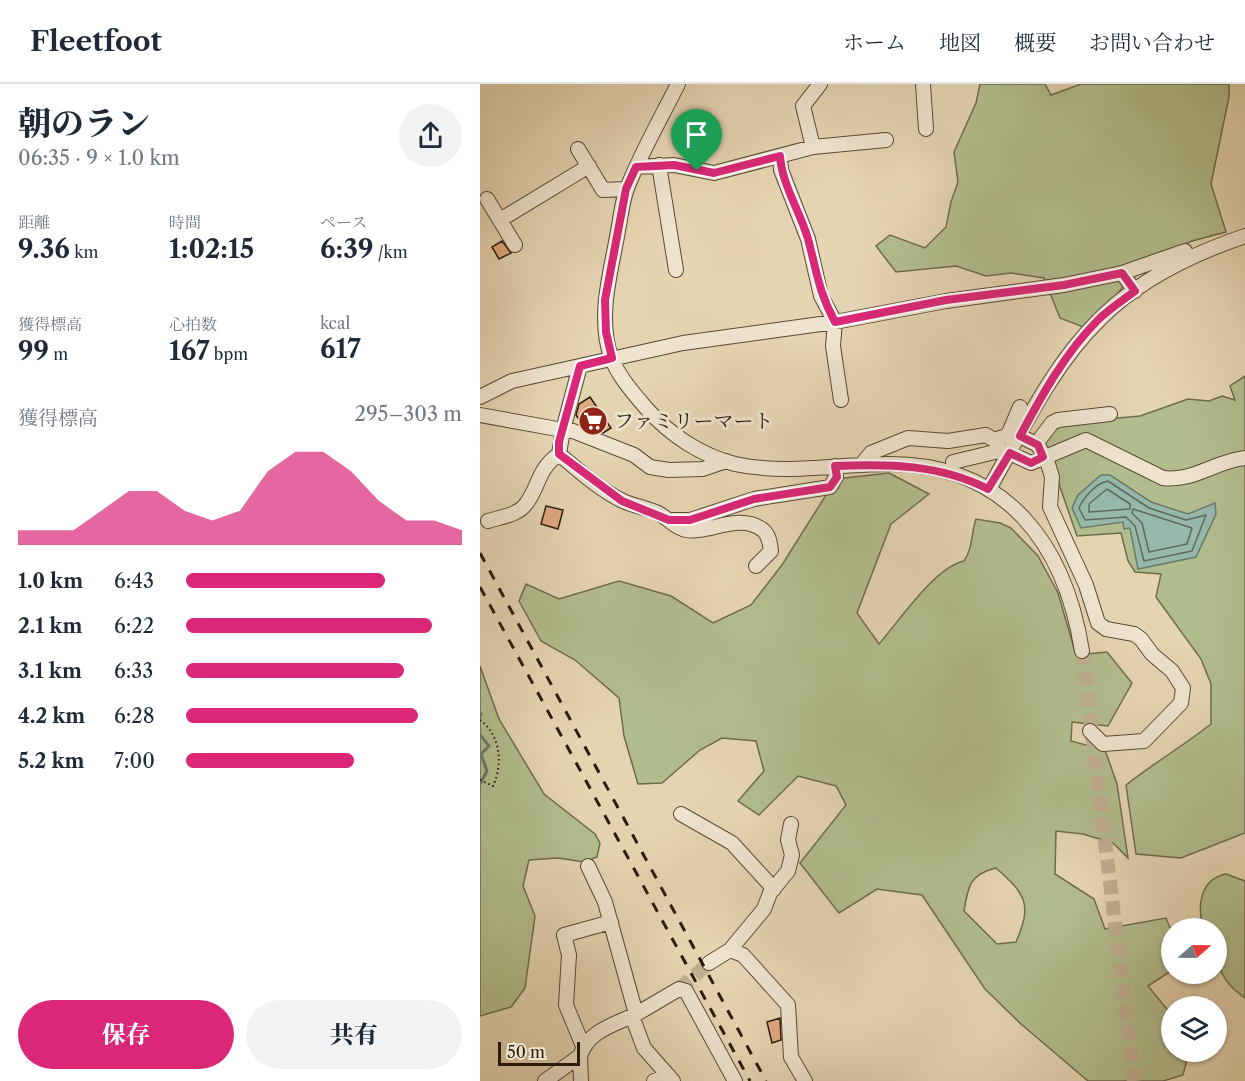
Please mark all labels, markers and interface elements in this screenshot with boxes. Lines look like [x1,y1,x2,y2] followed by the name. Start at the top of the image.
[30,24,162,58] text: Fleetfoot
[843,30,906,55] text: ホーム
[939,30,981,55] text: 地図
[1014,30,1056,55] text: 概要
[1089,30,1215,55] text: お問い合わせ
[18,103,150,144] text: 朝のラン
[399,104,462,167] button: share
[671,109,722,171] pin
[680,118,713,151] icon: arrive
[18,146,180,170] text: 06:35 · 9 × 1.0 km
[18,212,50,232] text: 距離
[169,212,201,232] text: 時間
[320,212,367,232] text: ペース
[18,233,70,265] text: 9.36
[169,233,254,265] text: 1:02:15
[320,233,373,265] text: 6:39
[70,242,98,262] text: km
[373,242,408,262] text: /km
[320,313,350,333] text: kcal
[18,314,82,334] text: 獲得標高
[169,314,217,334] text: 心拍数
[320,333,361,365] text: 617
[18,335,49,367] text: 99
[169,335,209,367] text: 167
[49,344,68,364] text: m
[209,344,248,364] text: bpm
[354,402,462,426] text: 295–303 m
[577,405,609,437] supermarket icon: ファミリーマート
[18,406,98,430] text: 獲得標高
[614,409,774,433] place label: ファミリーマート
[18,569,83,593] text: 1.0 km
[114,569,154,593] text: 6:43
[18,614,82,638] text: 2.1 km
[114,614,154,638] text: 6:22
[18,659,82,683] text: 3.1 km
[114,659,153,683] text: 6:33
[18,704,85,728] text: 4.2 km
[114,704,155,728] text: 6:28
[18,749,85,773] text: 5.2 km
[114,749,155,773] text: 7:00
[1161,918,1227,984] north arrow
[1161,918,1227,1062] map controls
[1161,996,1227,1062] button: layers
[18,1000,234,1069] button: 保存
[246,1000,462,1069] button: 共有
[498,1039,580,1066] scale bar
[507,1042,545,1062] text: 50 m

